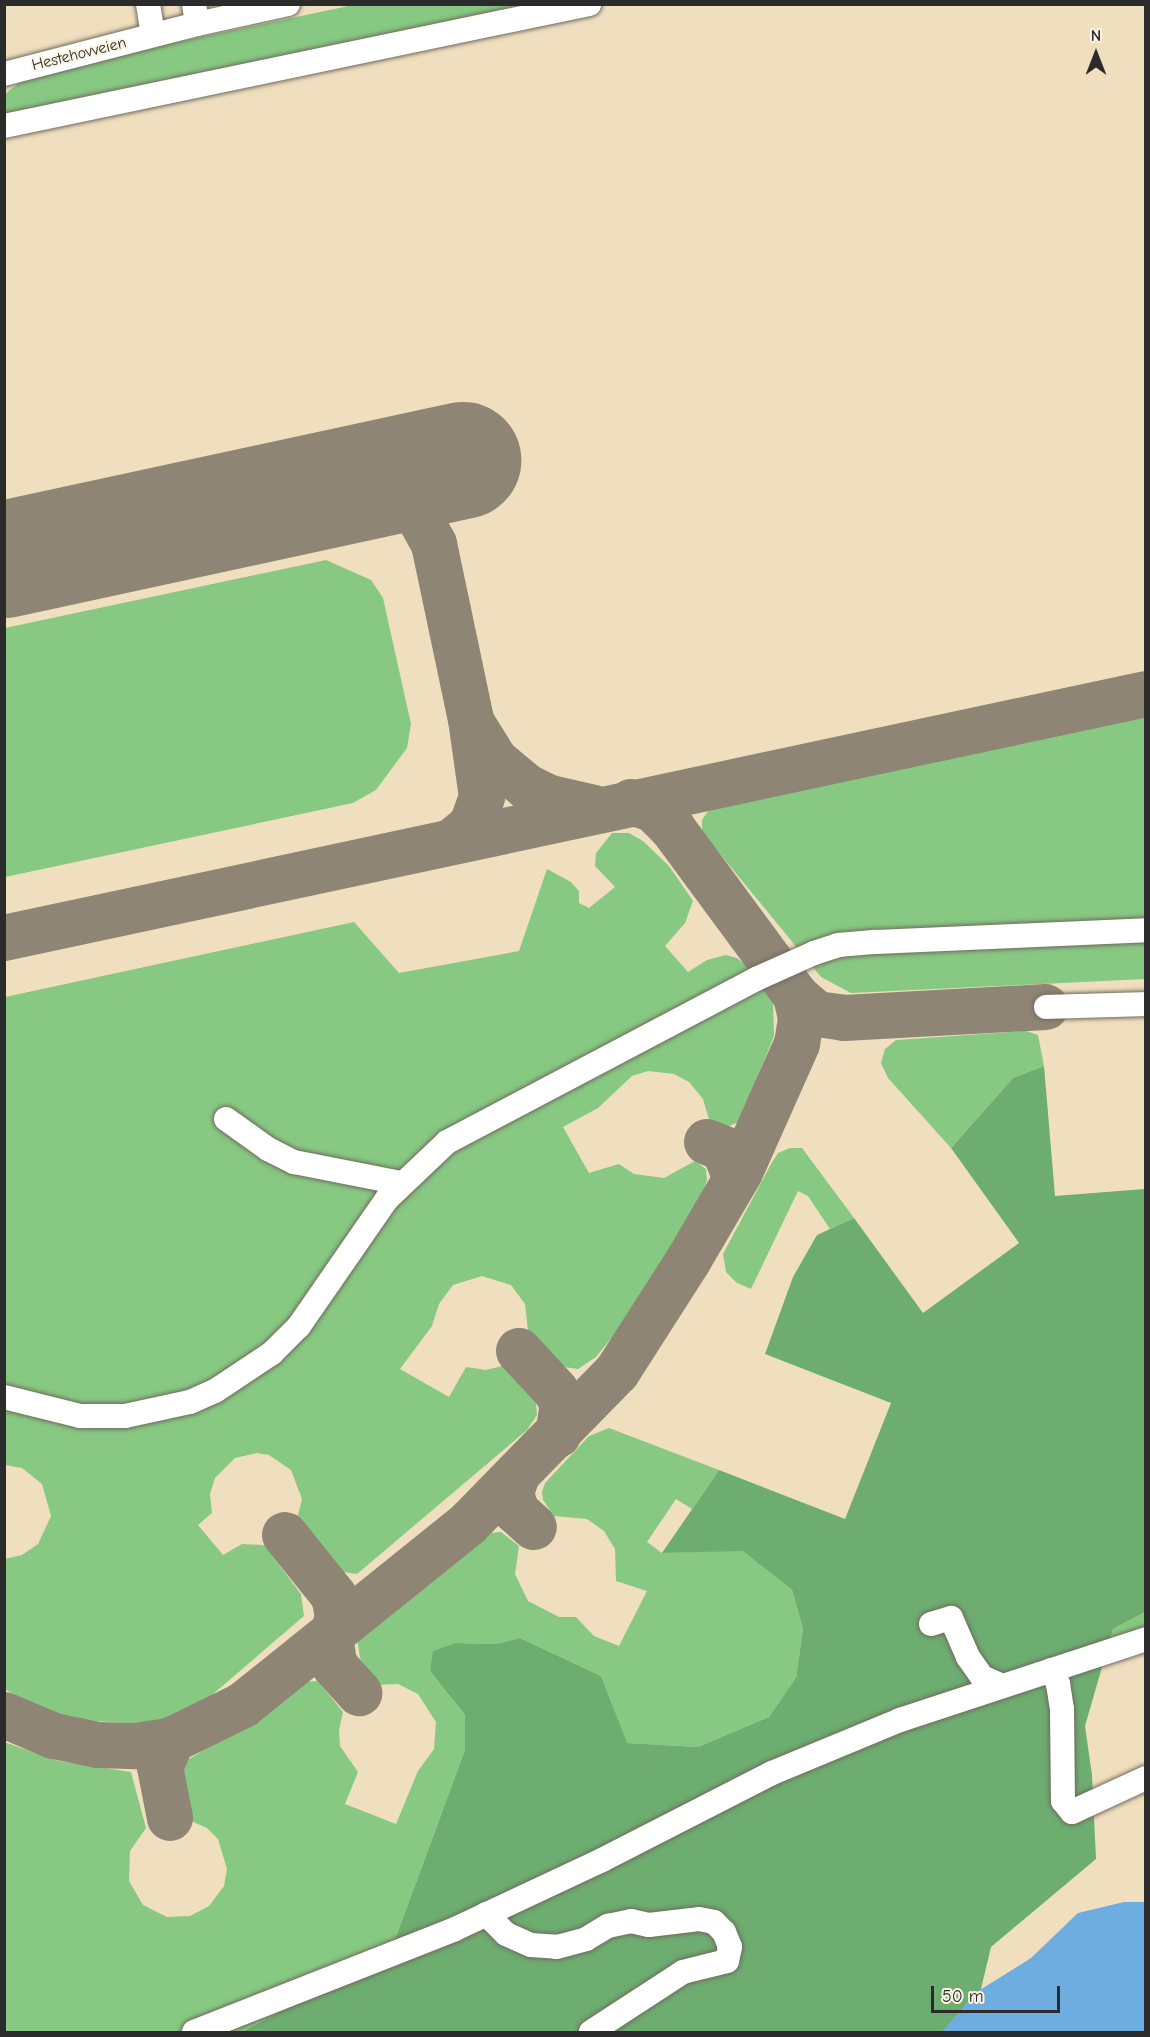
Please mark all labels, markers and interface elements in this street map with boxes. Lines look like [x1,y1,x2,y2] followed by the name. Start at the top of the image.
[1066,24,1126,84] north arrow
[1091,27,1101,45] text: N
[30,33,128,75] street label: Hestehovveien
[934,1974,1063,2012] scale bar
[942,1986,984,2007] text: 50 m

